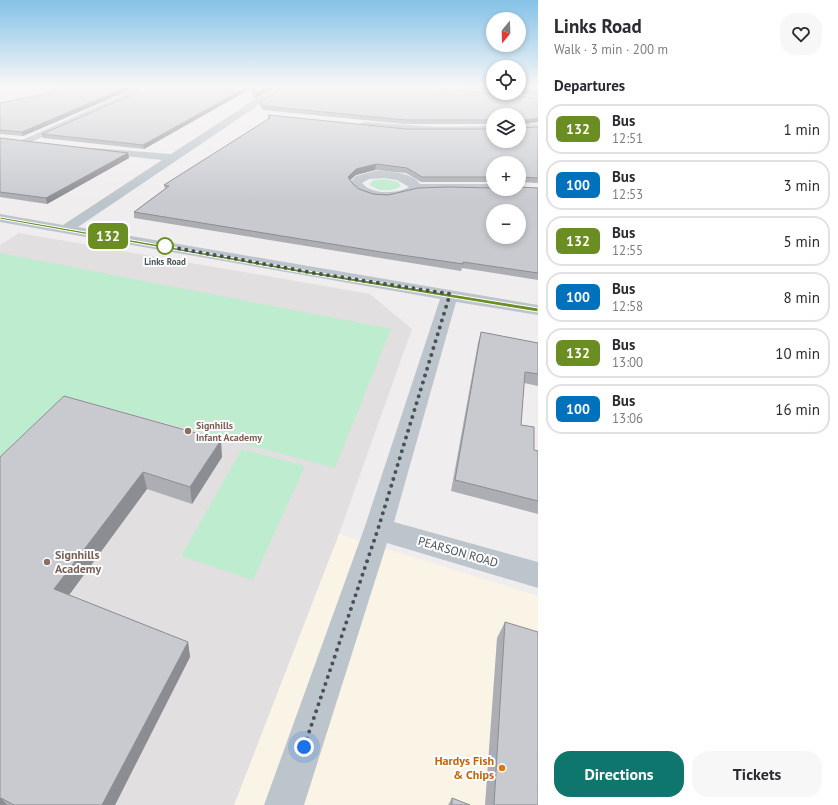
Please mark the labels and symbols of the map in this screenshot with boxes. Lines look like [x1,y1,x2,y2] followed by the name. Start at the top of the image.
[486,12,526,52] north arrow
[85,223,131,249] line badge: 132
[156,237,174,255] marker: Links Road
[144,256,186,267] place label: Links Road
[196,419,262,444] place label: Signhills Infant Academy
[183,426,193,436] marker: Signhills Infant Academy
[416,533,500,570] street label: PEARSON ROAD
[55,547,101,576] place label: Signhills Academy
[42,557,52,567] marker: Signhills Academy
[294,737,314,757] your location
[435,753,494,782] place label: Hardys Fish & Chips
[497,763,507,773] marker: Hardys Fish & Chips

